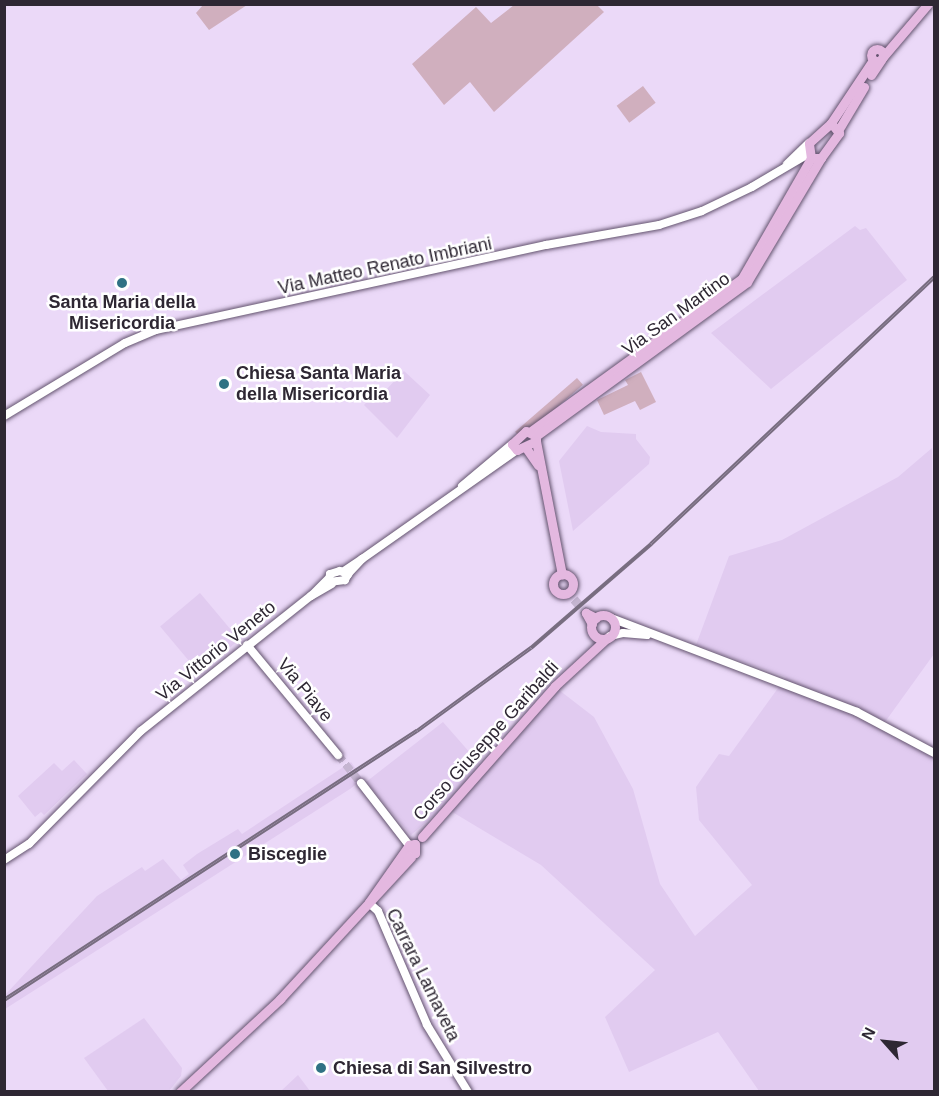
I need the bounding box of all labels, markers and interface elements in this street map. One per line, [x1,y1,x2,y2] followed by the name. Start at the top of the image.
[276,233,494,299] street label: Via Matteo Renato Imbriani
[618,268,734,360] street label: Via San Martino
[115,276,129,290] marker: Santa Maria della Misericordia
[48,292,196,334] place label: Santa Maria della Misericordia
[236,363,401,406] place label: Chiesa Santa Maria della Misericordia
[217,377,231,391] marker: Chiesa Santa Maria della Misericordia
[152,596,280,706] street label: Via Vittorio Veneto
[273,654,337,726] street label: Via Piave
[409,657,563,825] street label: Corso Giuseppe Garibaldi
[248,843,327,865] place label: Bisceglie
[226,845,244,863] marker: Bisceglie
[381,905,465,1045] street label: Carrara Lamaveta
[855,1012,915,1072] north arrow
[858,1025,879,1043] text: N
[333,1057,532,1079] place label: Chiesa di San Silvestro
[314,1061,328,1075] marker: Chiesa di San Silvestro

